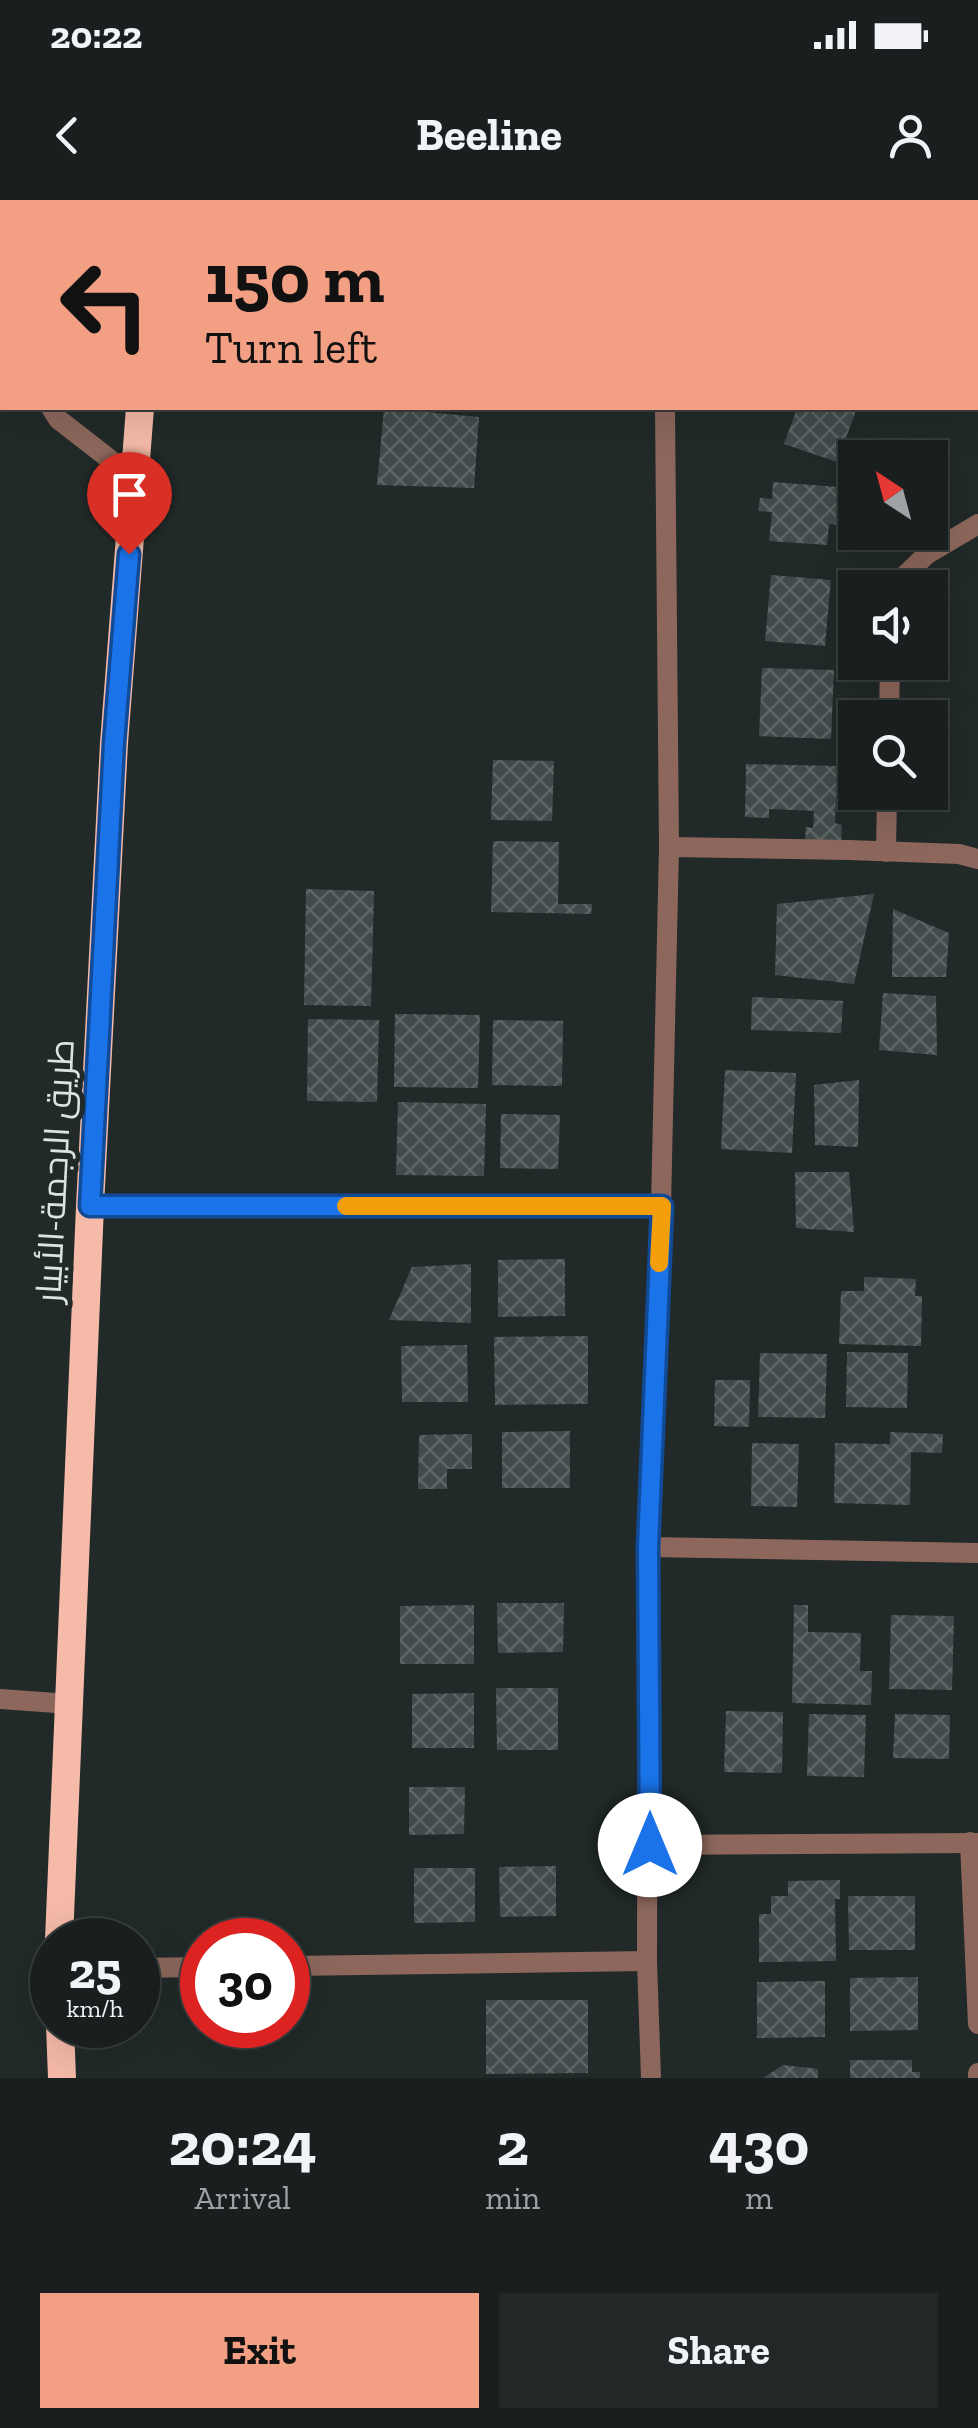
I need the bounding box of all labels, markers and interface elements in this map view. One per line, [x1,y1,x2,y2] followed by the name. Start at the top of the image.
[50,12,143,58] text: 20:22
[40,108,95,163] icon: back
[416,108,562,162] text: Beeline
[883,108,938,163] icon: person
[205,236,385,320] text: 150 m
[40,240,170,370] icon: left
[205,321,377,375] text: Turn left
[838,440,948,550] north arrow
[838,440,948,810] map controls
[87,452,172,555] pin
[102,467,157,522] icon: arrive
[838,570,948,680] button: sound
[838,700,948,810] button: search
[27,1038,84,1306] street label: طريق الرجمة-الأبيار
[598,1793,702,1897] position arrow
[180,1918,310,2048] speed limit sign: 30
[69,1941,121,2001] text: 25
[66,1993,124,2023] text: km/h
[169,2108,317,2180] text: 20:24
[497,2108,529,2180] text: 2
[709,2108,809,2180] text: 430
[194,2179,291,2217] text: Arrival
[485,2179,540,2217] text: min
[745,2179,773,2217] text: m
[40,2293,479,2408] button: Exit
[499,2293,938,2408] button: Share

